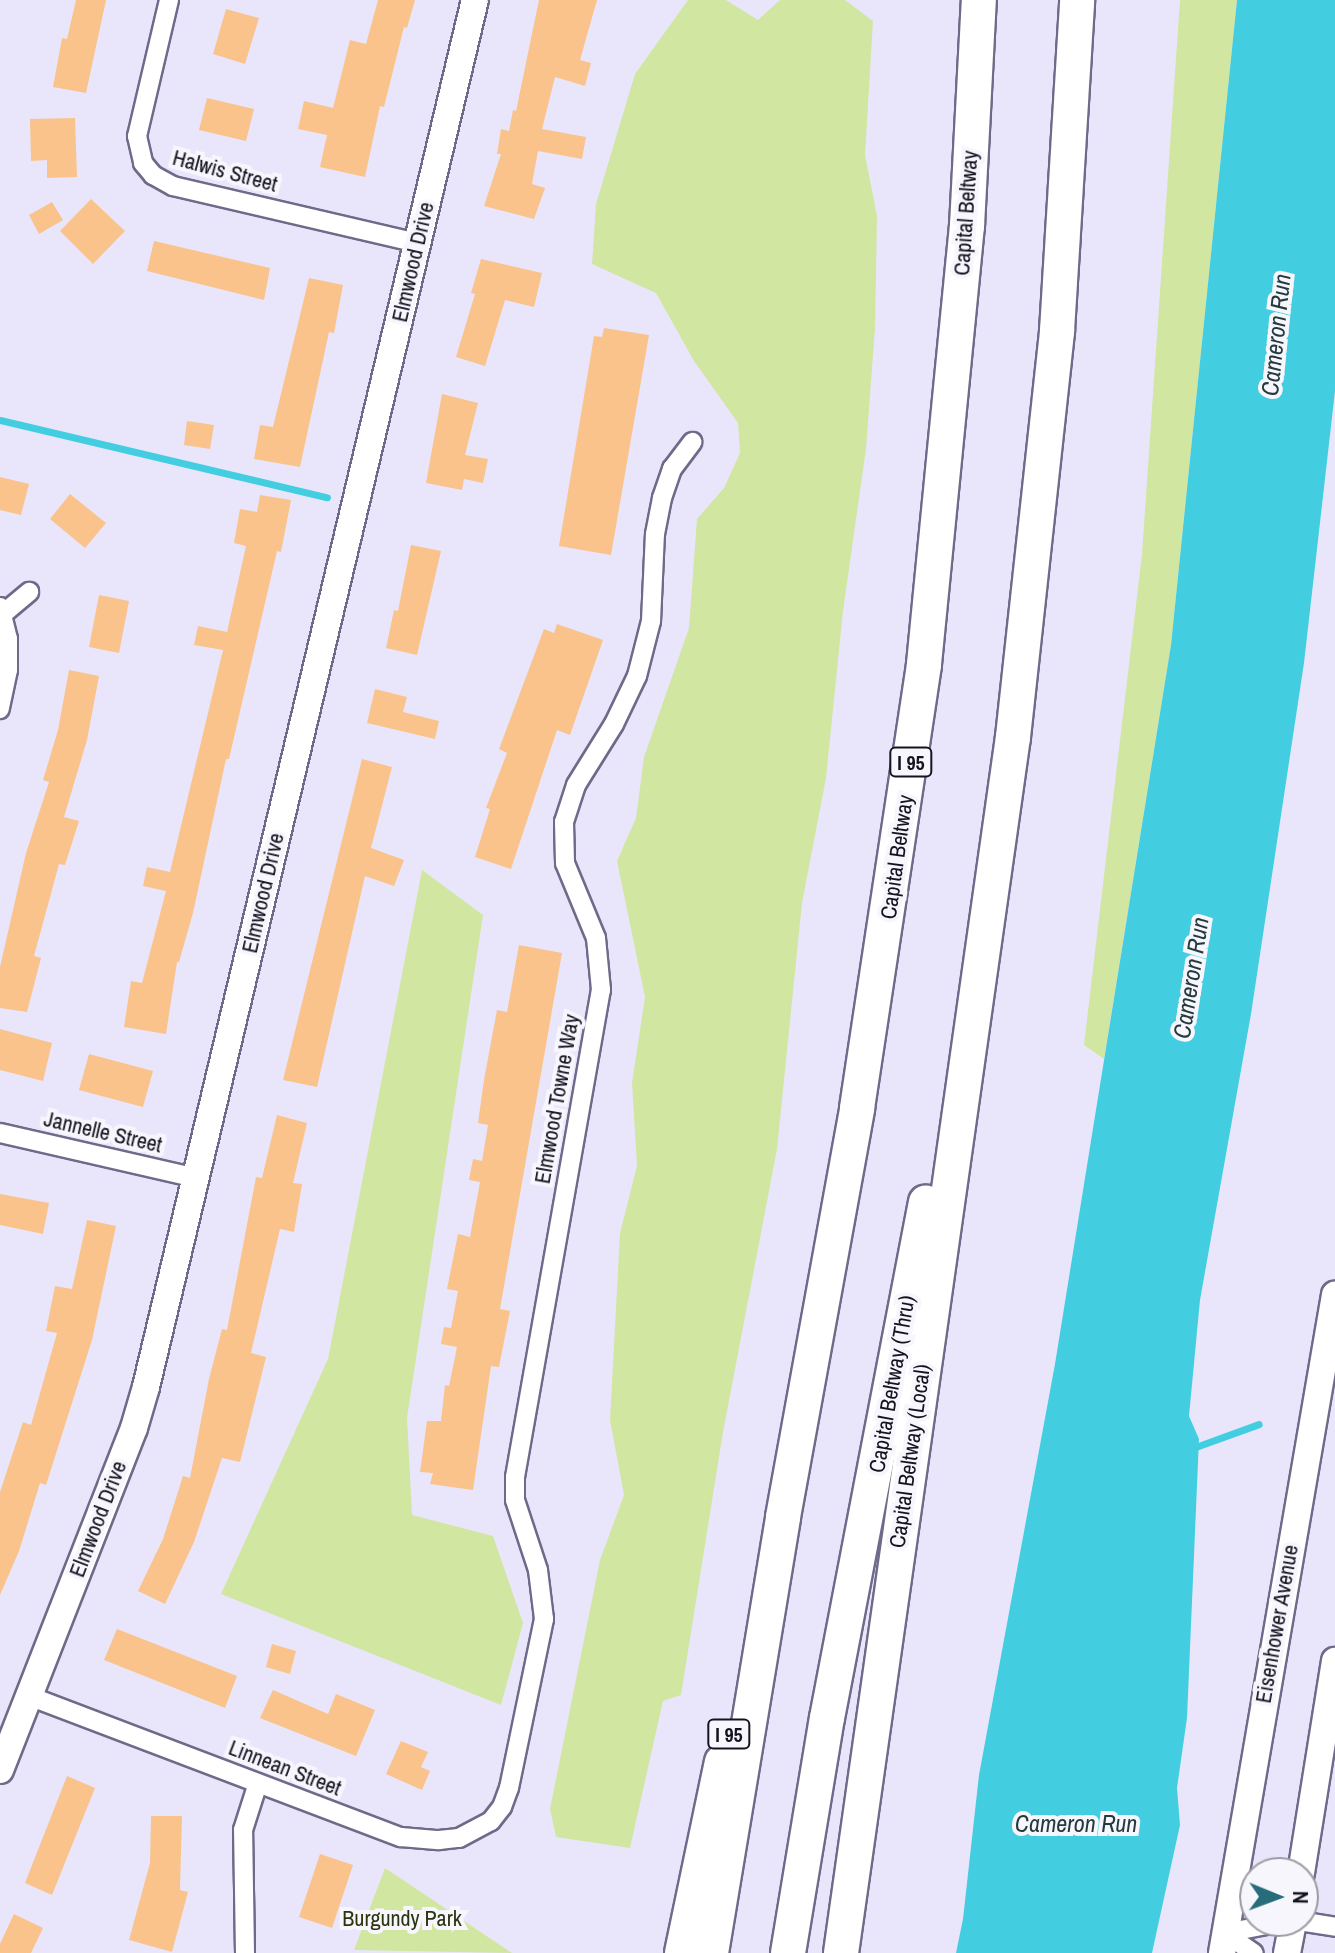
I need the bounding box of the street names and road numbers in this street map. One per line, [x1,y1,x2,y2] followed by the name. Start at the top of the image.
[170,144,280,198] street label: Halwis Street
[948,150,984,276] street label: Capital Beltway
[386,199,440,325] street label: Elmwood Drive
[889,746,933,778] road number: I 95
[875,793,919,921] street label: Capital Beltway
[236,830,290,956] street label: Elmwood Drive
[529,1012,585,1186] street label: Elmwood Towne Way
[41,1106,165,1158] street label: Jannelle Street
[863,1293,921,1475] street label: Capital Beltway (Thru)
[884,1362,936,1550] street label: Capital Beltway (Local)
[64,1457,132,1581] street label: Elmwood Drive
[1250,1542,1304,1706] street label: Eisenhower Avenue
[707,1718,751,1750] road number: I 95
[225,1734,345,1802] street label: Linnean Street

